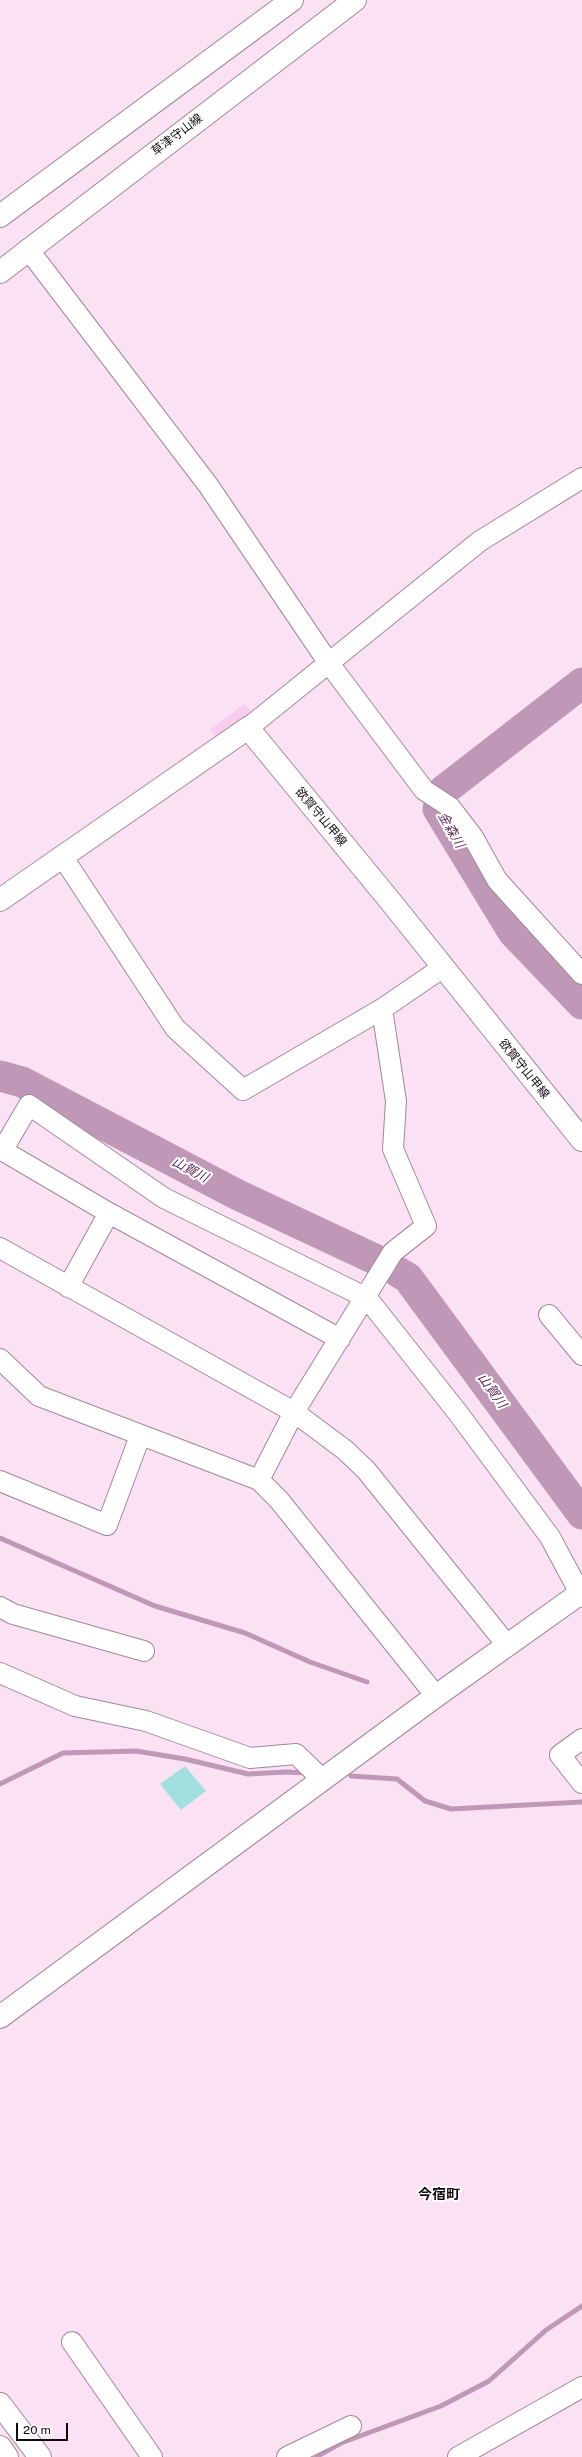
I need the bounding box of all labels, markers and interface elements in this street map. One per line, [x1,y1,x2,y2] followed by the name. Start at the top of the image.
[149,111,205,159] street label: 草津守山線
[292,785,350,849] street label: 欲賀守山甲線
[434,809,468,851] water label: 金森川
[496,1036,552,1102] street label: 欲賀守山甲線
[169,1154,211,1186] water label: 山賀川
[474,1371,510,1411] water label: 山賀川
[418,2187,460,2203] district label: 今宿町
[18,2415,70,2441] scale bar
[23,2423,51,2437] text: 20 m

